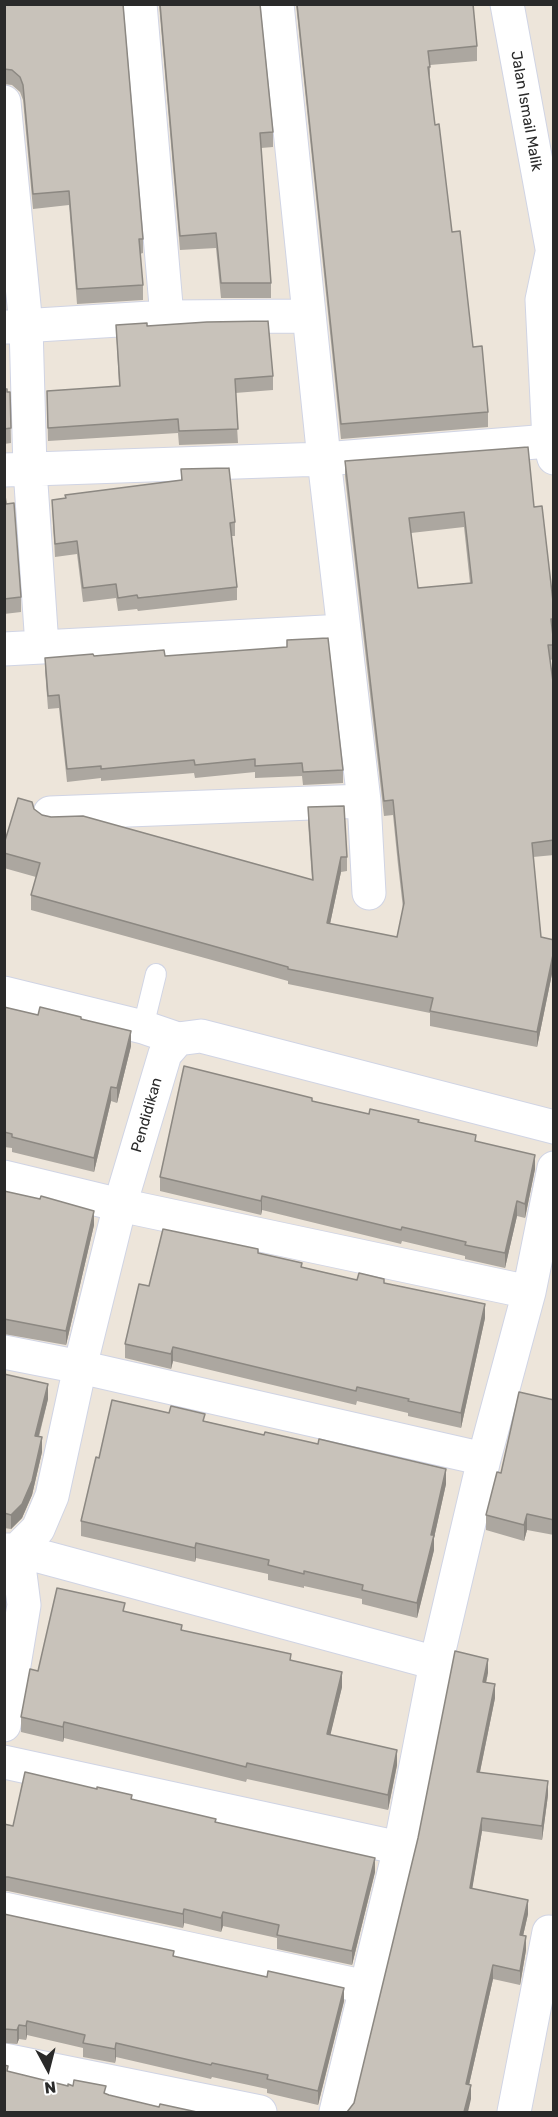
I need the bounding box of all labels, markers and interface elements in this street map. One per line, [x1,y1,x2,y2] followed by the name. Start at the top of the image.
[507,49,545,173] street label: Jalan Ismail Malik
[128,1075,166,1155] street label: Pendidikan
[18,2039,78,2099] north arrow
[43,2077,57,2097] text: N

